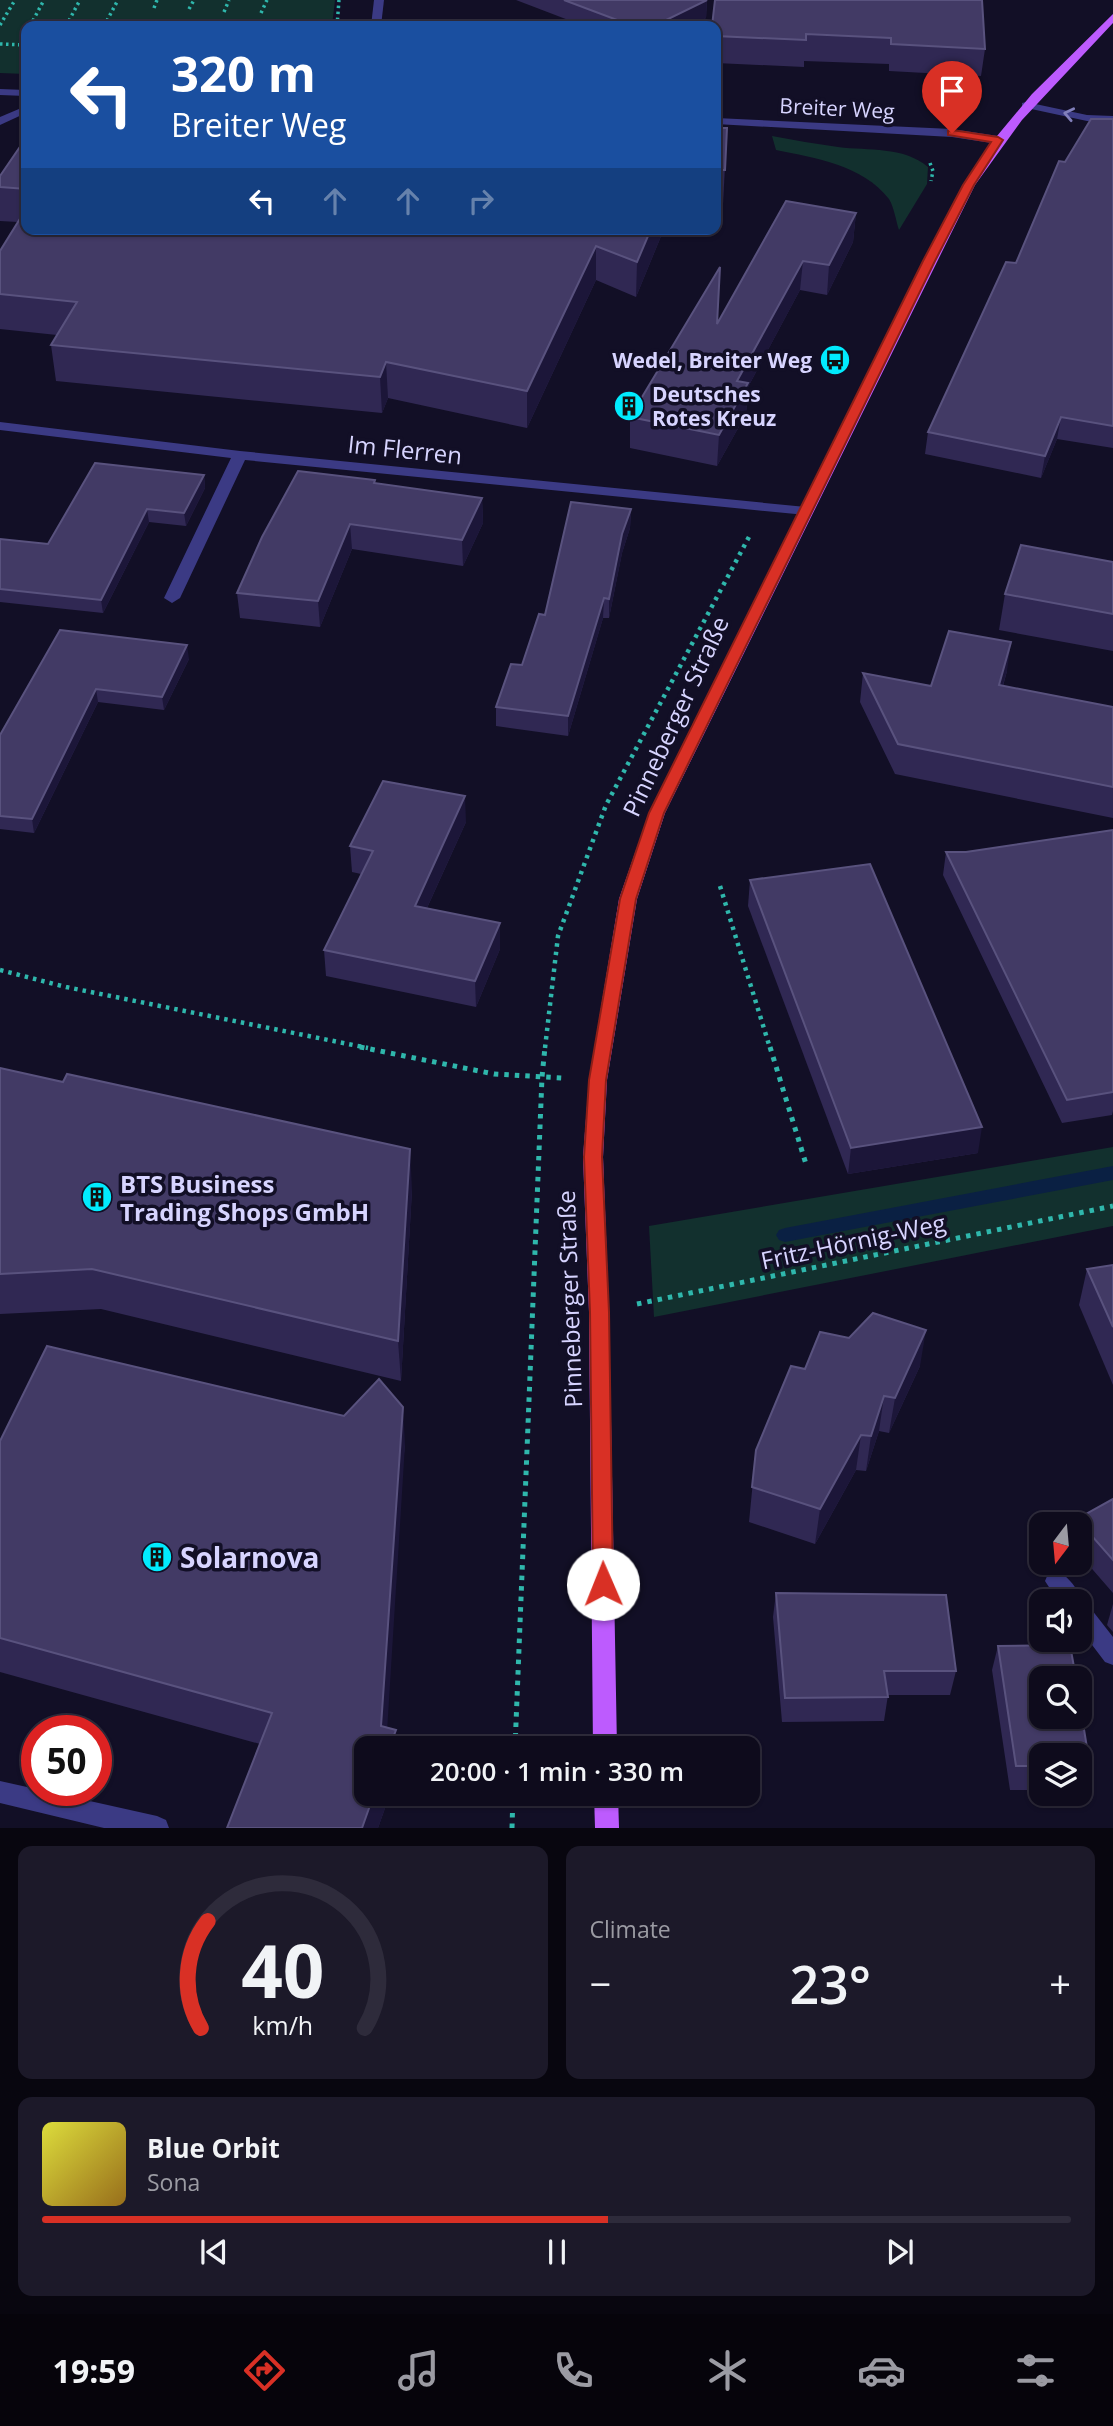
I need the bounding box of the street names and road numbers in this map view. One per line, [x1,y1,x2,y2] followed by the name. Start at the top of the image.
[779,91,895,125] street label: Breiter Weg
[346,427,464,471] street label: Im Flerren
[614,611,736,821] street label: Pinneberger Straße
[549,1190,589,1408] street label: Pinneberger Straße
[758,1205,948,1277] street label: Fritz-Hörnig-Weg

